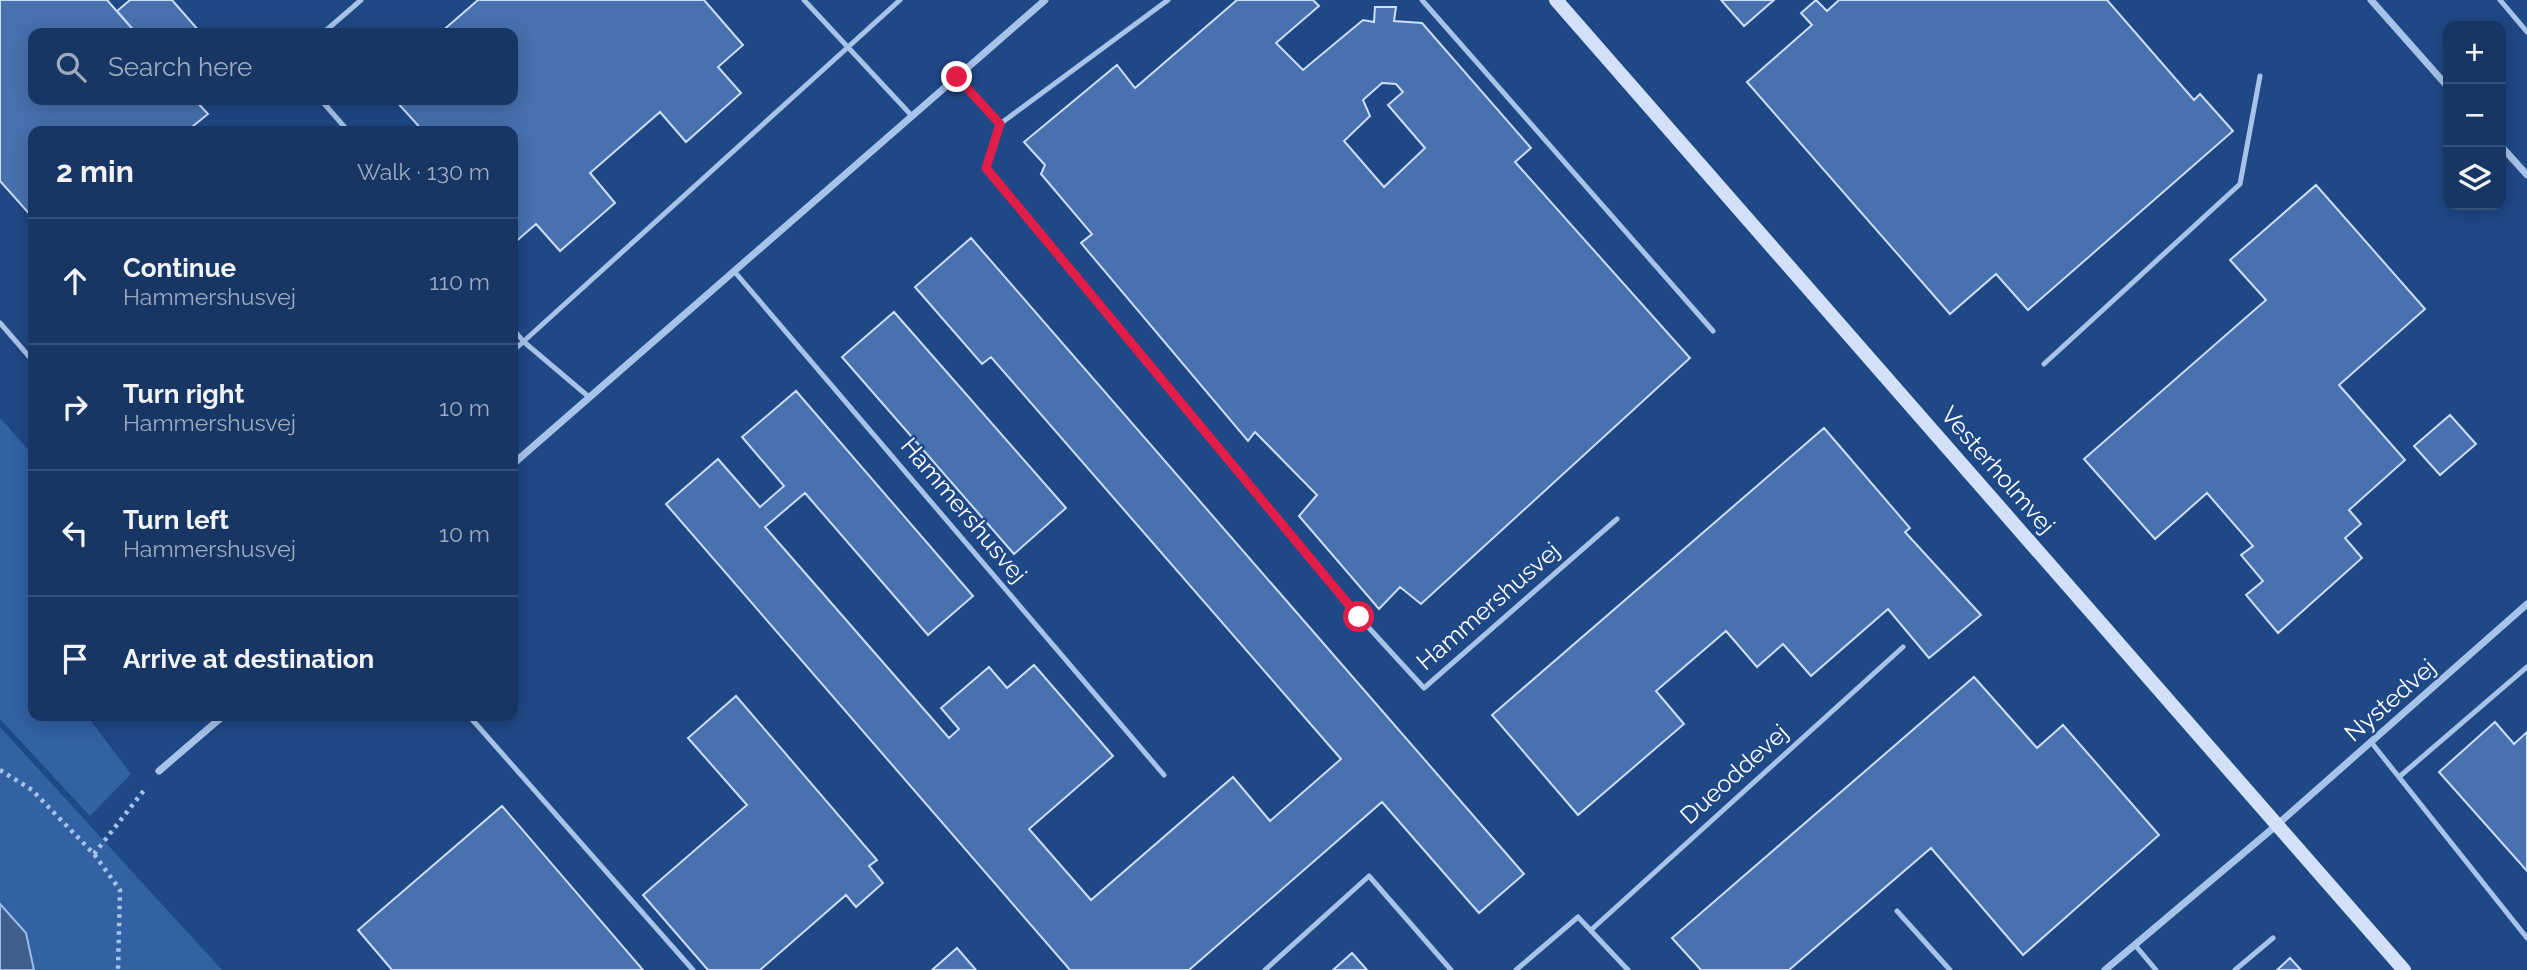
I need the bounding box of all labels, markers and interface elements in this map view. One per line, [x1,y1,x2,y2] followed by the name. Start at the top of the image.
[2443,21,2506,210] map controls
[2443,21,2506,84] button: +
[28,28,518,105] search box
[52,48,90,86] icon: search
[108,52,252,82] text: Search here
[941,61,972,92] route end
[2443,84,2506,147] button: −
[2443,147,2506,210] button: layers
[56,154,134,189] text: 2 min
[357,158,490,185] text: Walk · 130 m
[123,253,236,283] text: Continue
[56,262,94,300] icon: ahead
[429,268,490,295] text: 110 m
[123,283,296,310] text: Hammershusvej
[123,379,244,409] text: Turn right
[56,388,94,426] icon: right
[439,394,490,421] text: 10 m
[1935,400,2061,540] street label: Vesterholmvej
[123,409,296,436] text: Hammershusvej
[895,432,1033,588] street label: Hammershusvej
[123,505,229,535] text: Turn left
[56,514,94,552] icon: left
[439,520,490,547] text: 10 m
[123,535,296,562] text: Hammershusvej
[1410,536,1566,676] street label: Hammershusvej
[1343,601,1374,632] route start
[56,640,94,678] icon: arrive
[123,644,374,674] text: Arrive at destination
[2338,652,2442,748] street label: Nystedvej
[1674,718,1794,830] street label: Dueoddevej

